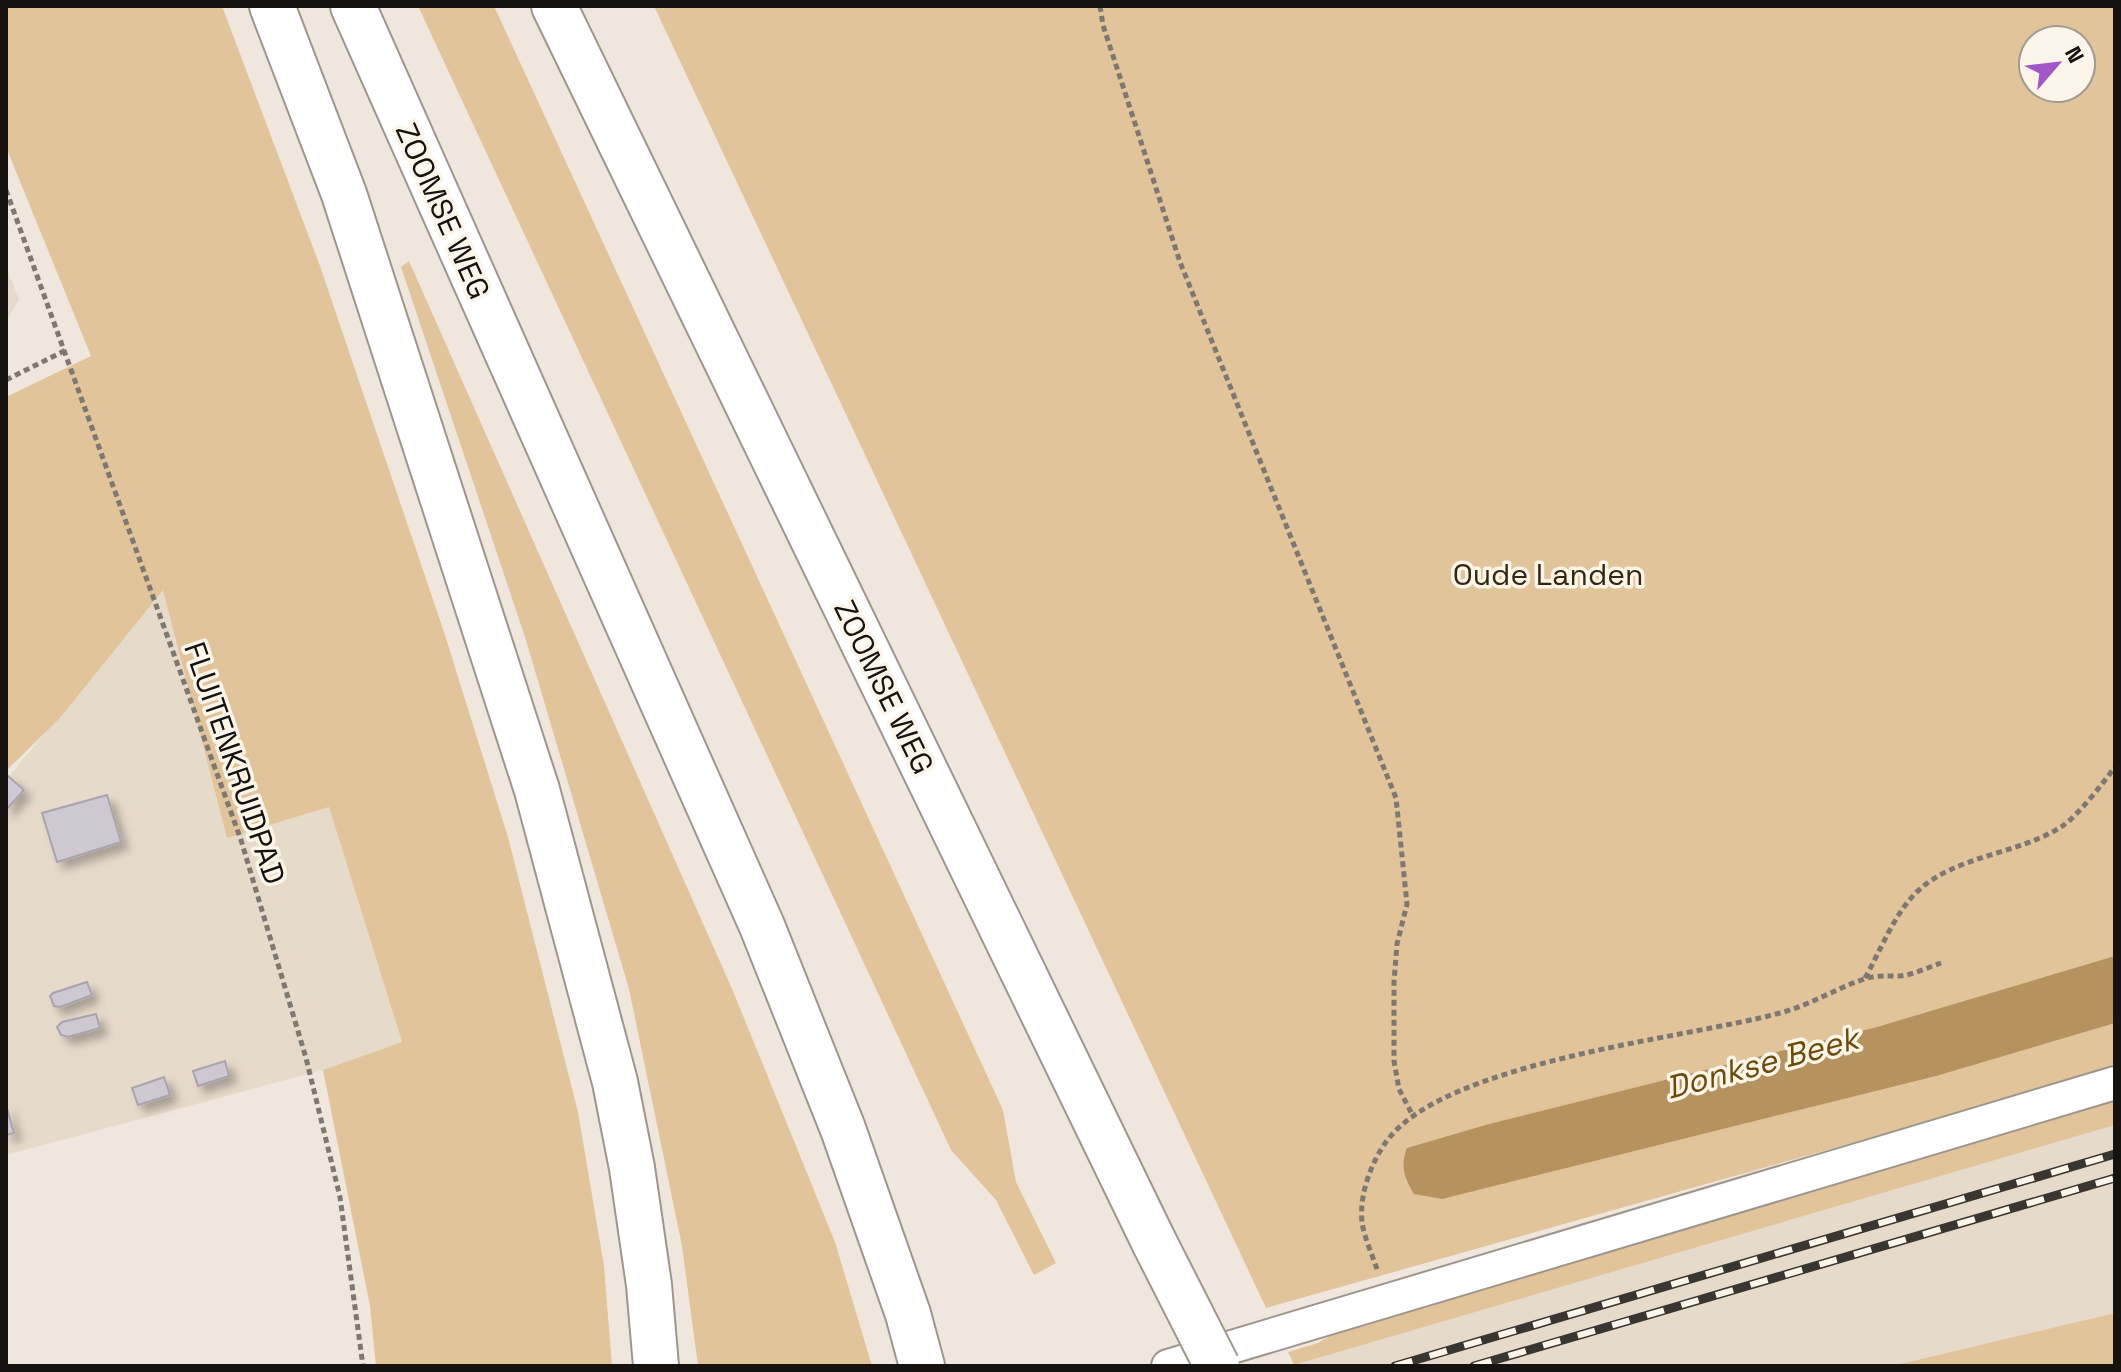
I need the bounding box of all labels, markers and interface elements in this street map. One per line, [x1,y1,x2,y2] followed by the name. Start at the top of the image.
[2017,24,2097,104] north arrow
[2059,42,2090,68] text: N
[387,117,499,305] street label: ZOOMSE WEG
[1453,555,1643,594] park label: Oude Landen
[825,594,943,780] street label: ZOOMSE WEG
[175,637,295,889] street label: FLUITENKRUIDPAD
[1661,1017,1866,1108] water label: Donkse Beek

